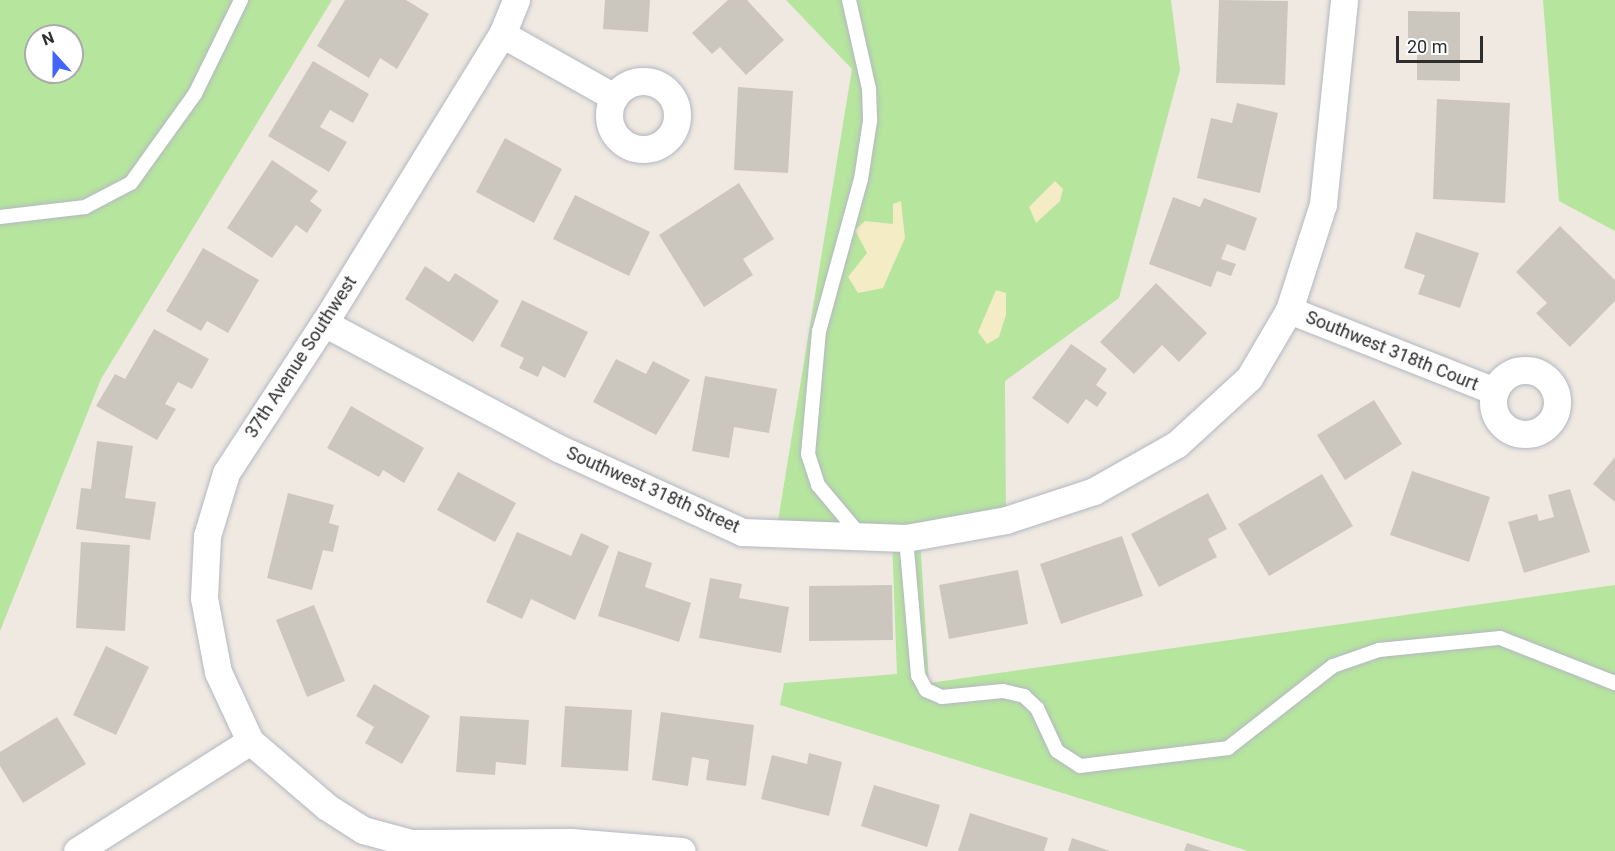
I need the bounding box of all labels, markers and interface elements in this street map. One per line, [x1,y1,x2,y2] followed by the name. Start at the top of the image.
[24,24,84,84] north arrow
[1399,24,1486,62] scale bar
[39,28,57,49] text: N
[1407,36,1447,57] text: 20 m
[241,272,361,442] street label: 37th Avenue Southwest
[1302,306,1482,396] street label: Southwest 318th Court
[563,442,743,538] street label: Southwest 318th Street

